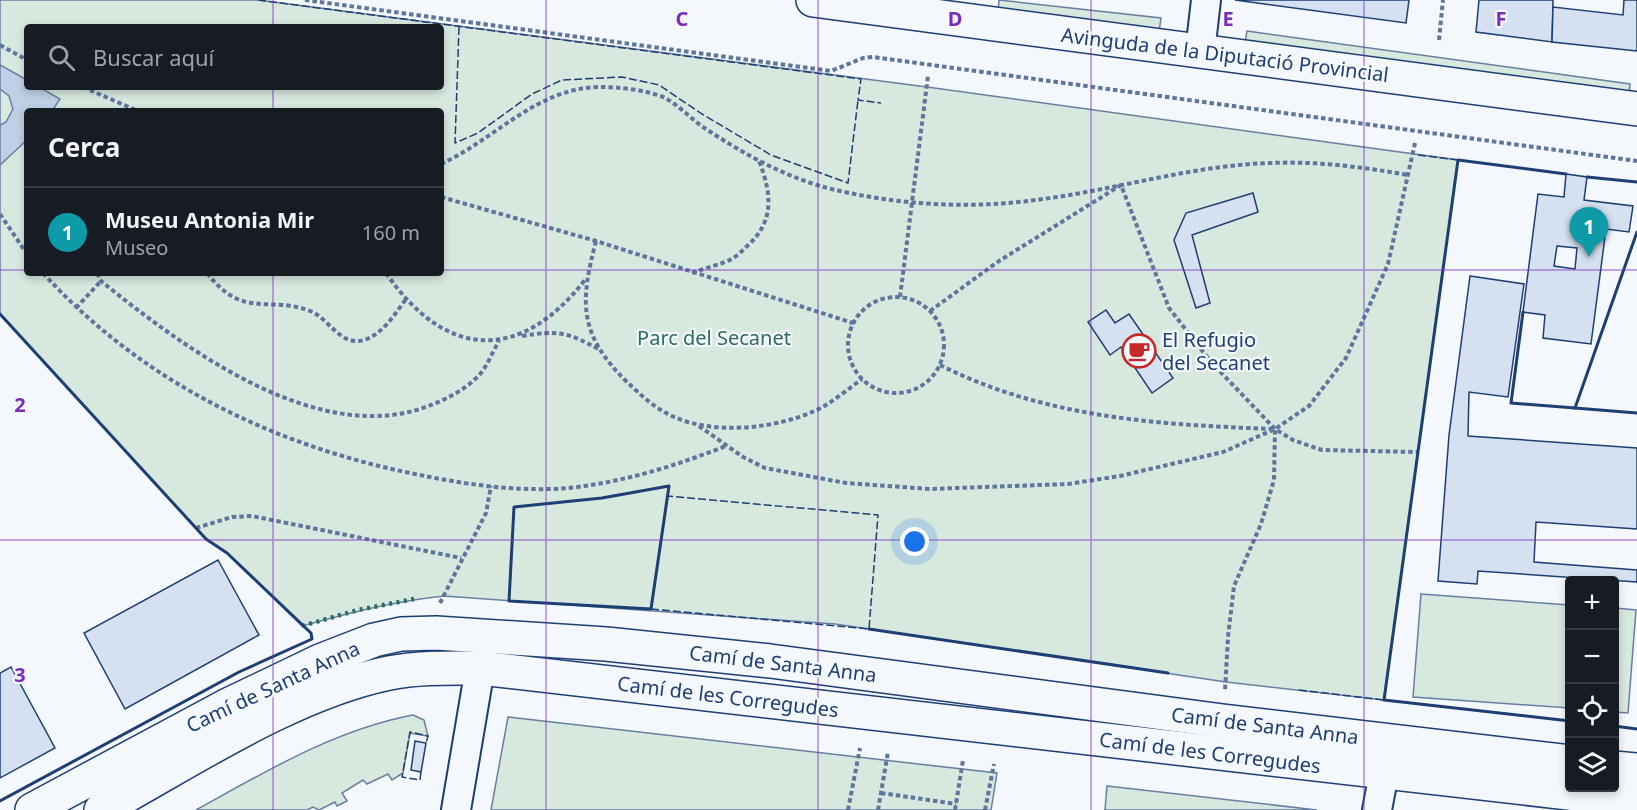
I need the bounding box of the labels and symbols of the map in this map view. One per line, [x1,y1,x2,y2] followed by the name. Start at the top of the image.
[676,5,689,32] text: C
[948,5,962,32] text: D
[1222,5,1234,32] text: E
[1496,5,1506,32] text: F
[1060,21,1390,88] street label: Avinguda de la Diputació Provincial
[1570,208,1608,257] pin: 1
[637,324,791,351] park label: Parc del Secanet
[1162,326,1270,376] place label: El Refugio del Secanet
[1121,333,1157,369] cafe icon: El Refugio del Secanet
[14,391,26,418] text: 2
[900,527,929,556] your location
[182,634,364,739] street label: Camí de Santa Anna
[688,639,878,688] street label: Camí de Santa Anna
[14,661,26,688] text: 3
[616,670,840,723] street label: Camí de les Corregudes
[1170,701,1360,750] street label: Camí de Santa Anna
[1098,726,1322,779] street label: Camí de les Corregudes

